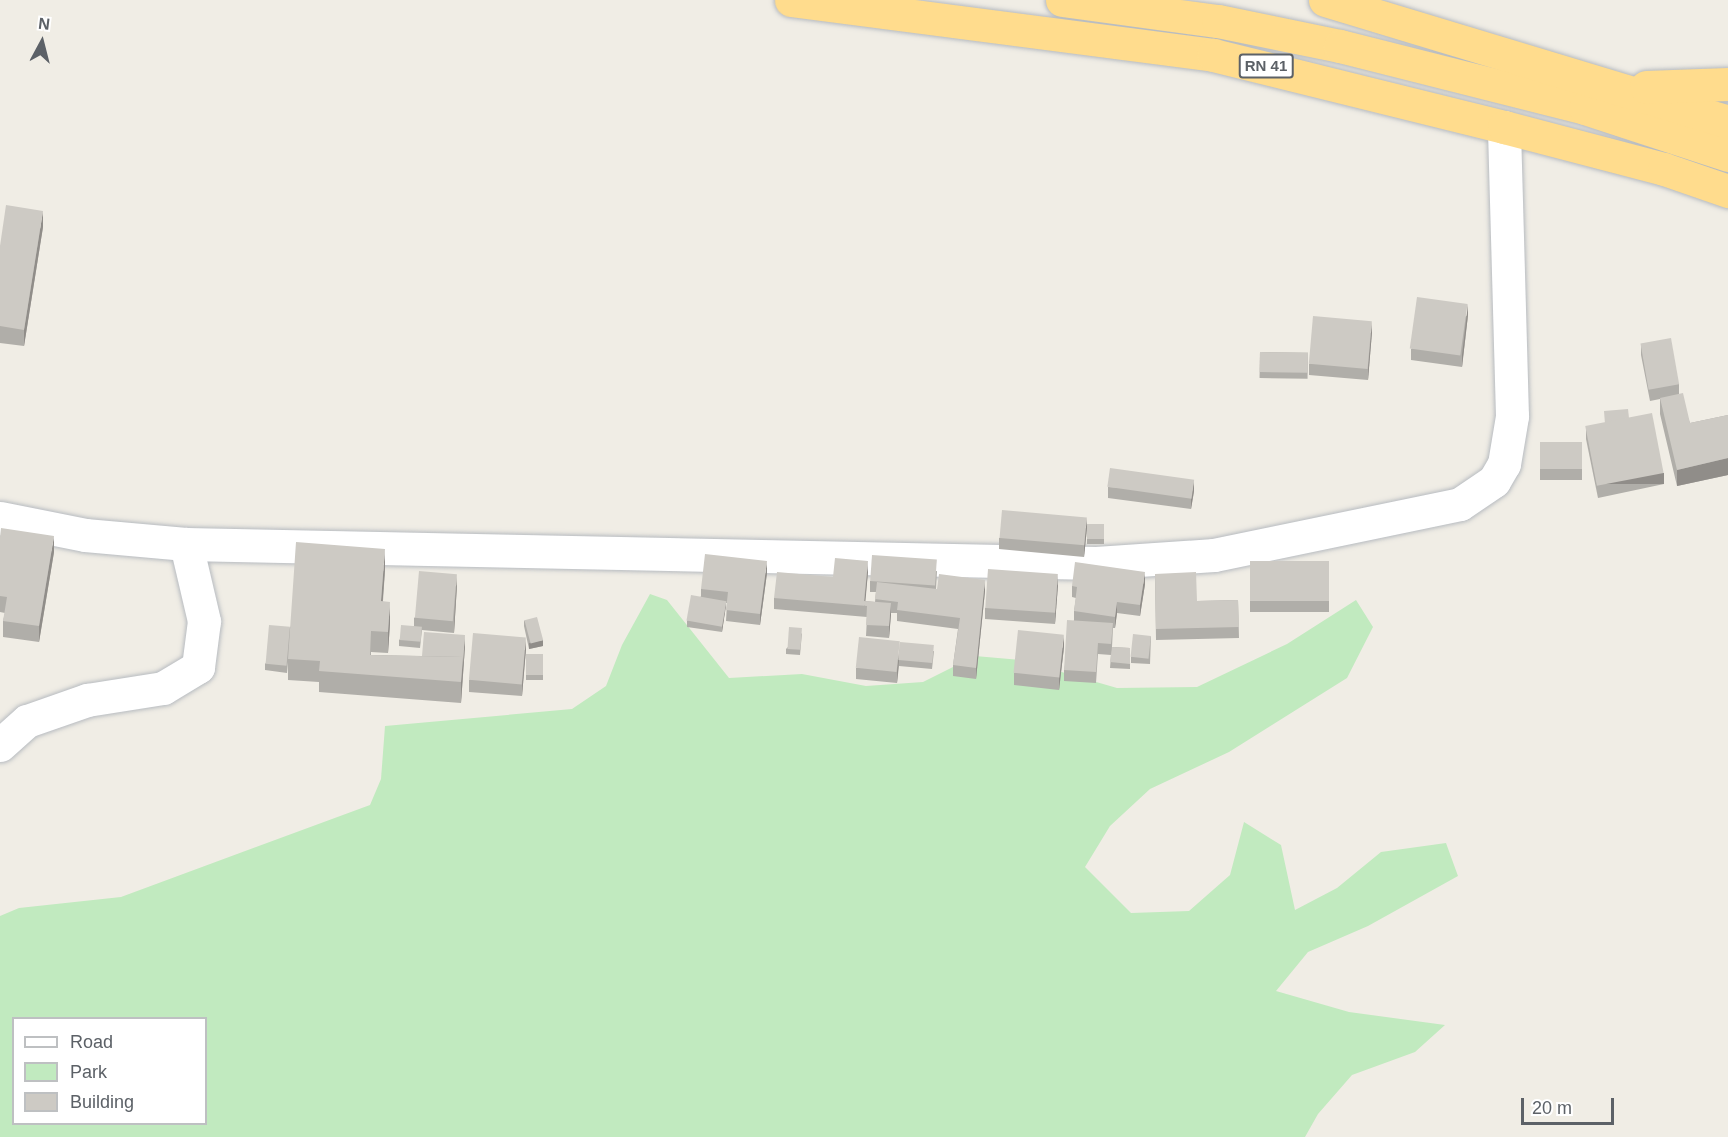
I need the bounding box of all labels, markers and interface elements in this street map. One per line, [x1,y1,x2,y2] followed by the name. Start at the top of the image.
[12,12,72,72] north arrow
[37,14,51,33] text: N
[1238,54,1294,78] road number: RN 41
[12,1017,207,1125] legend
[70,1032,113,1052] text: Road
[70,1062,107,1082] text: Park
[1524,1086,1617,1124] scale bar
[70,1092,134,1112] text: Building
[1532,1098,1572,1118] text: 20 m

